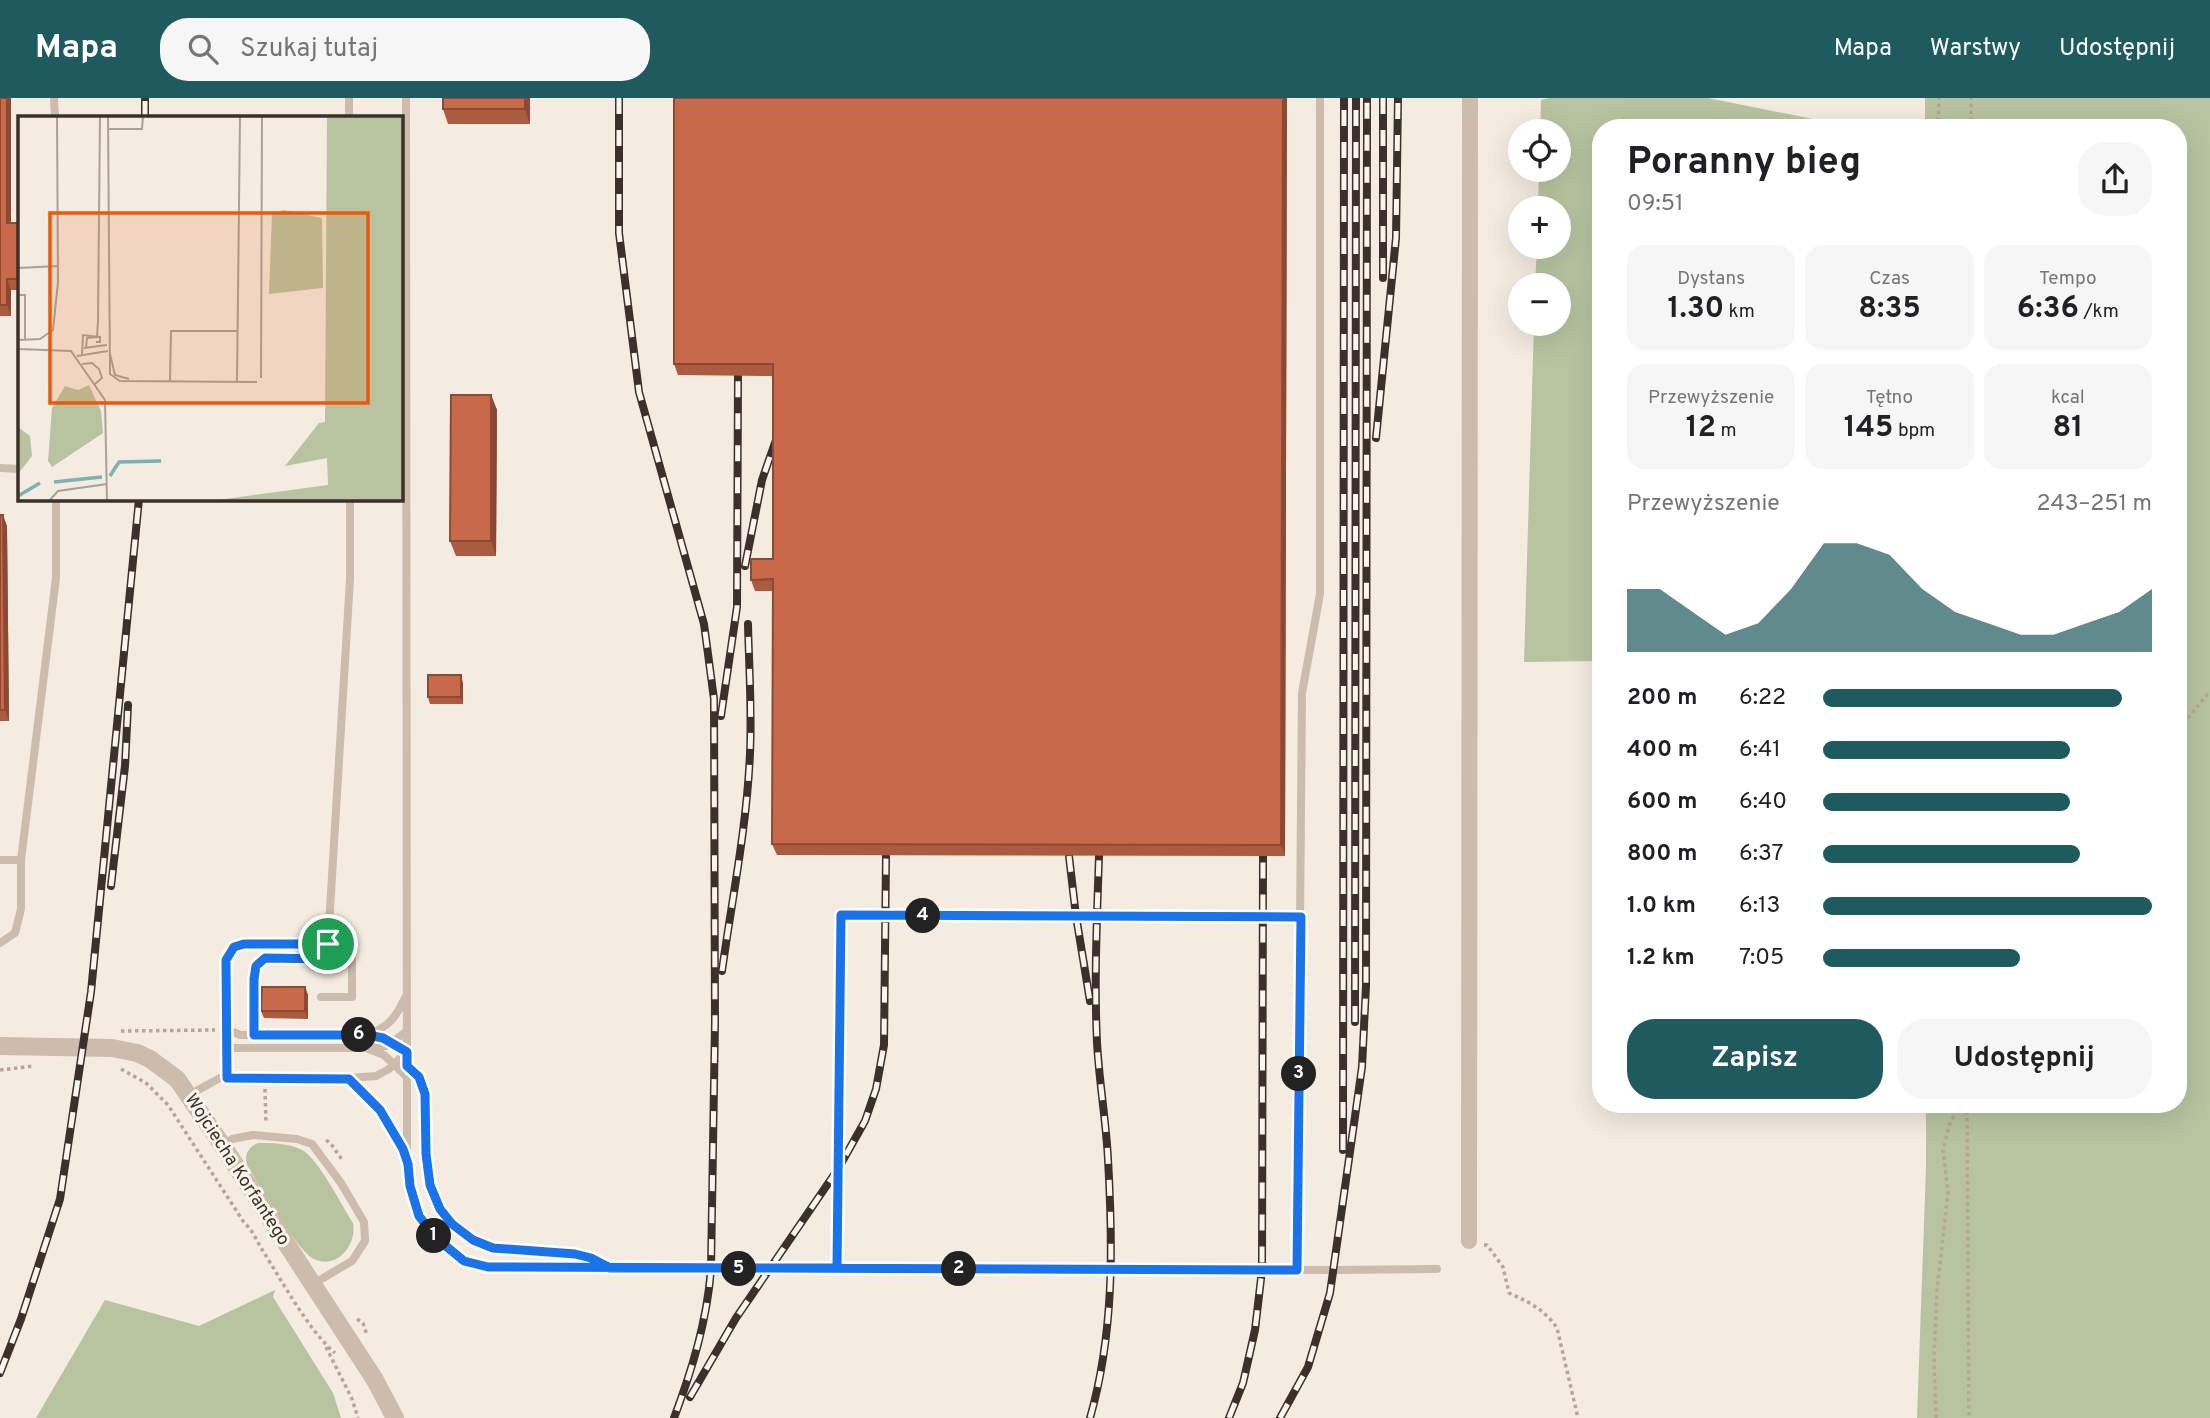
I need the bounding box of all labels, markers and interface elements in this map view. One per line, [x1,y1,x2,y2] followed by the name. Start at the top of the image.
[160,18,650,81] search box
[35,28,118,70] text: Mapa
[184,30,222,68] icon: search
[240,33,378,66] text: Szukaj tutaj
[1834,34,1892,64] text: Mapa
[1930,34,2021,64] text: Warstwy
[2059,34,2175,64] text: Udostępnij
[18,116,402,500] inset map
[1508,119,1571,336] map controls
[1508,119,1571,182] button: locate
[1627,139,1861,188] text: Poranny bieg
[2078,142,2152,216] button: share
[1627,190,1684,219] text: 09:51
[1508,196,1571,259] button: +
[1677,267,1745,291] text: Dystans
[1869,267,1910,291] text: Czas
[2039,267,2097,291] text: Tempo
[1508,273,1571,336] button: −
[1667,291,1724,328] text: 1.30
[1858,291,1921,328] text: 8:35
[2017,291,2079,328] text: 6:36
[1724,300,1755,324] text: km
[2079,300,2119,324] text: /km
[1648,386,1774,410] text: Przewyższenie
[1866,386,1913,410] text: Tętno
[2051,386,2085,410] text: kcal
[1686,410,1716,447] text: 12
[1844,410,1893,447] text: 145
[2052,410,2083,447] text: 81
[1716,419,1737,443] text: m
[1893,419,1935,443] text: bpm
[1627,490,1780,519] text: Przewyższenie
[2037,490,2152,519] text: 243–251 m
[1627,684,1697,713] text: 200 m
[1739,684,1786,713] text: 6:22
[1627,736,1698,765] text: 400 m
[1739,736,1781,765] text: 6:41
[1627,788,1697,817] text: 600 m
[1739,788,1787,817] text: 6:40
[1627,840,1697,869] text: 800 m
[1739,840,1784,869] text: 6:37
[1627,892,1696,921] text: 1.0 km
[1739,892,1780,921] text: 6:13
[906,898,940,934] pin: 4
[916,903,929,927] text: 4
[298,914,358,974] pin
[309,925,347,963] icon: arrive
[1627,944,1695,973] text: 1.2 km
[1739,944,1784,973] text: 7:05
[342,1018,376,1052] pin: 6
[1627,1019,1883,1099] button: Zapisz
[1897,1019,2152,1099] button: Udostępnij
[353,1022,364,1046] text: 6
[1282,1056,1316,1091] pin: 3
[1293,1061,1304,1085] text: 3
[179,1089,294,1250] street label: Wojciecha Korfantego
[416,1218,452,1254] pin: 1
[430,1223,437,1247] text: 1
[722,1252,756,1286] pin: 5
[942,1252,976,1286] pin: 2
[733,1256,744,1280] text: 5
[953,1256,964,1280] text: 2

